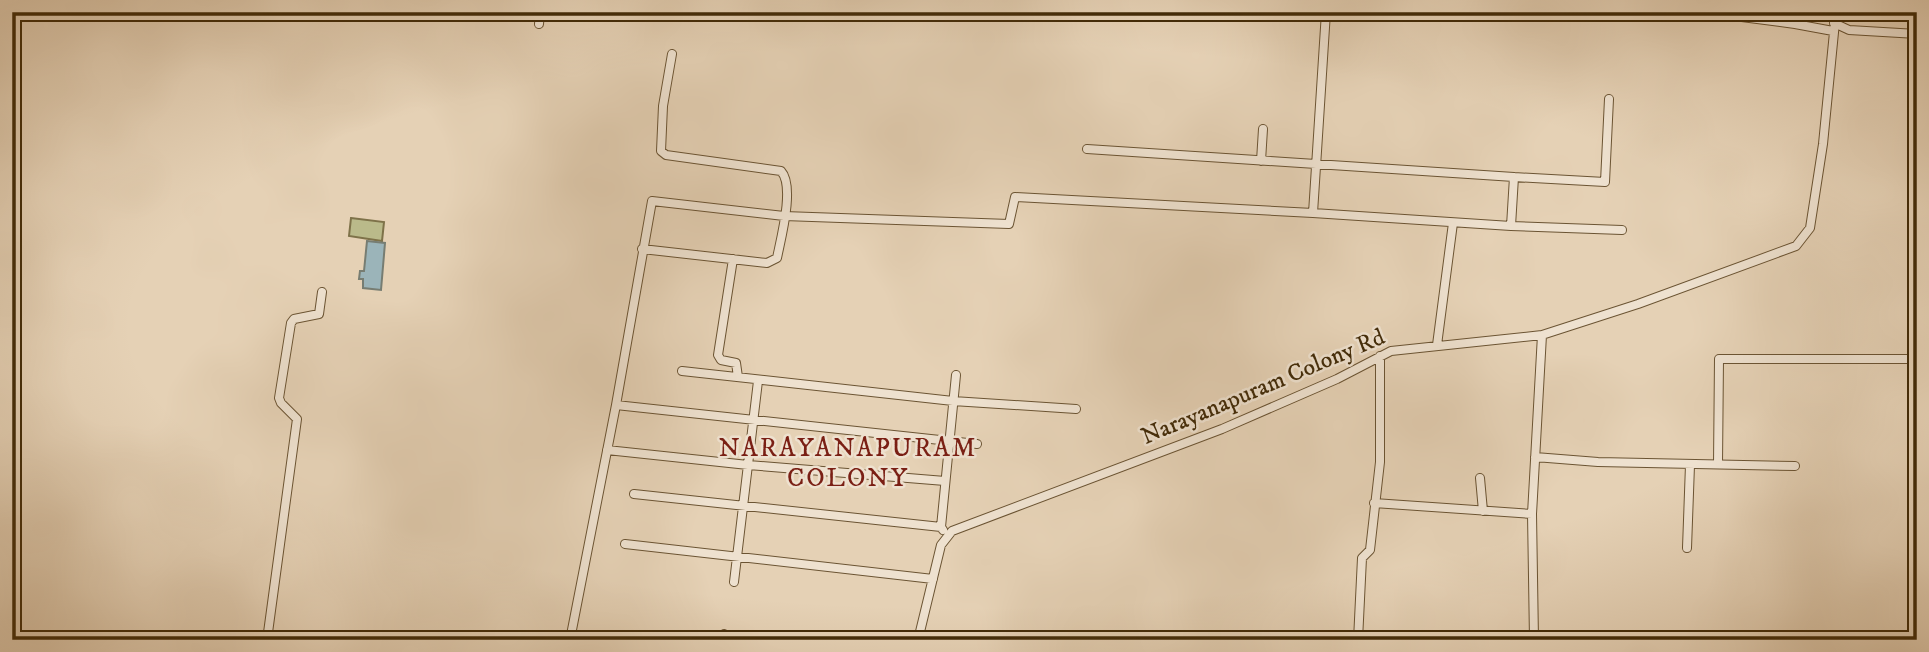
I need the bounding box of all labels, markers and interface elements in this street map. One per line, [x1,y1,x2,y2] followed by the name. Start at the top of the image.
[1137,322,1389,452] street label: Narayanapuram Colony Rd
[718,432,978,495] district label: NARAYANAPURAM COLONY

